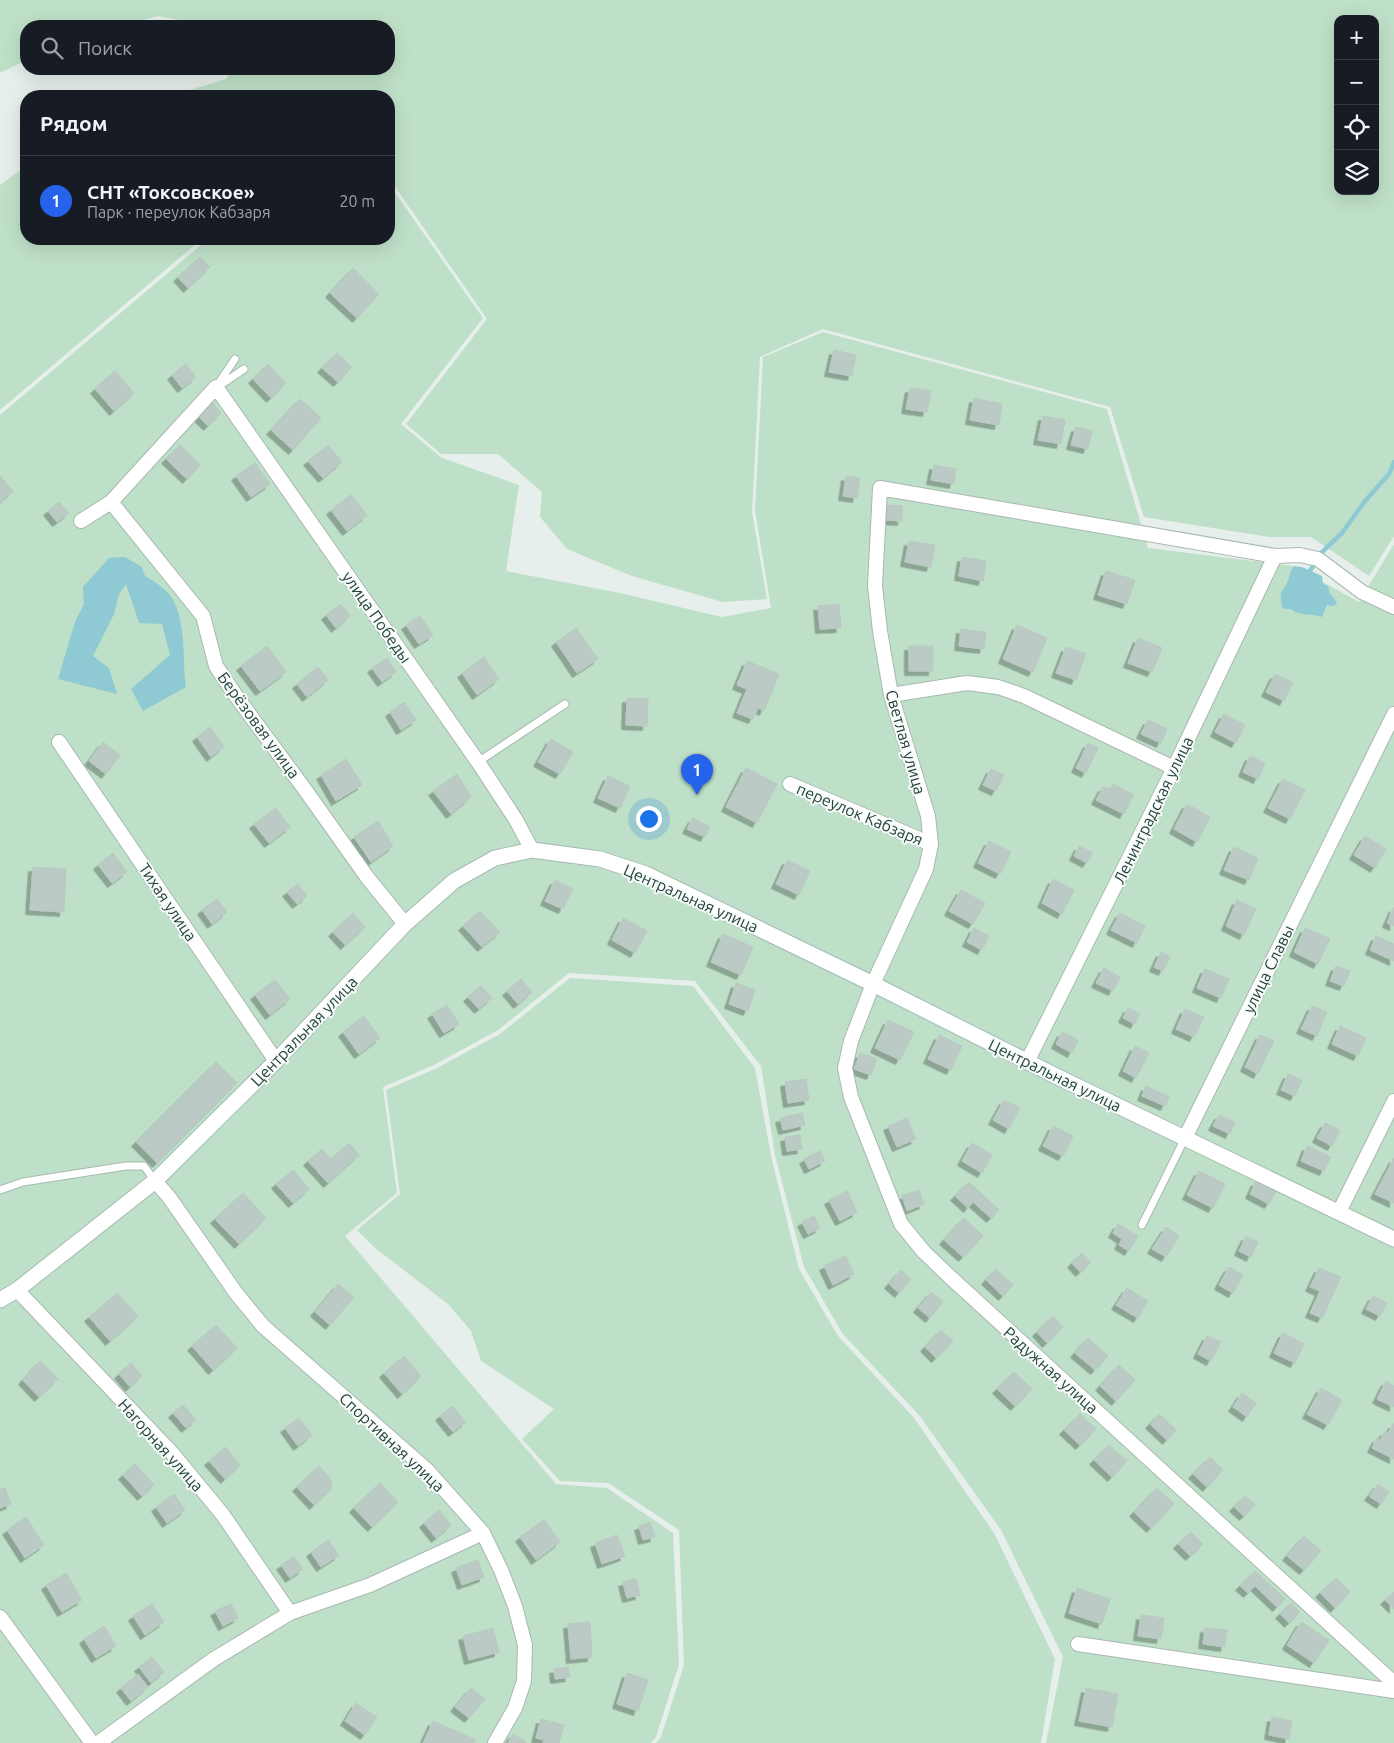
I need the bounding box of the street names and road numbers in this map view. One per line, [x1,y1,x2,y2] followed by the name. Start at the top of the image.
[339,568,415,666] street label: улица Победы
[214,668,304,782] street label: Берёзовая улица
[882,688,930,796] street label: Светлая улица
[1110,734,1196,886] street label: Ленинградская улица
[794,779,926,849] street label: переулок Кабзаря
[135,860,201,944] street label: Тихая улица
[621,860,761,936] street label: Центральная улица
[1239,922,1297,1016] street label: улица Славы
[247,972,361,1090] street label: Центральная улица
[986,1035,1124,1115] street label: Центральная улица
[1000,1323,1102,1417] street label: Радужная улица
[336,1389,448,1495] street label: Спортивная улица
[115,1395,207,1495] street label: Нагорная улица

